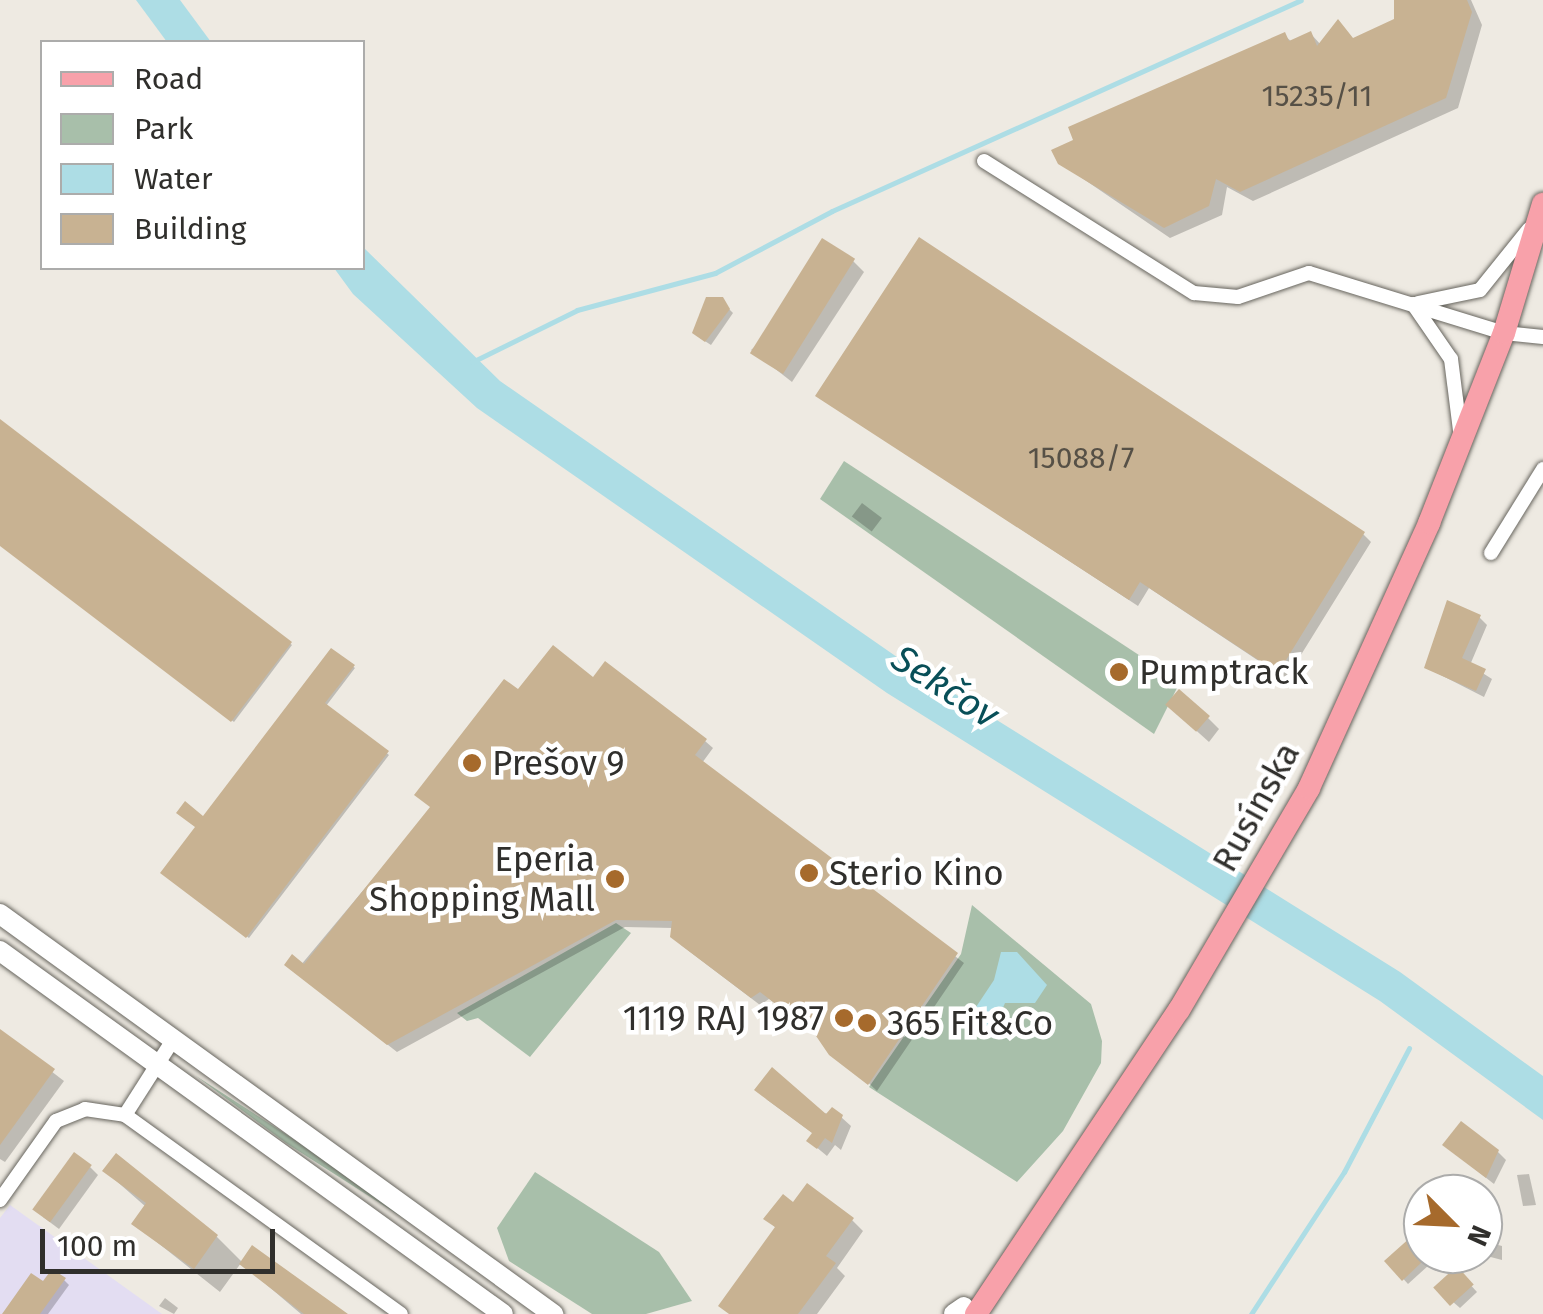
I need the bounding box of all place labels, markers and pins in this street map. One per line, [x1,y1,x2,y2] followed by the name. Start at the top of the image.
[1139,651,1308,693] place label: Pumptrack
[1108,661,1130,683] marker: Pumptrack
[492,742,625,784] place label: Prešov 9
[461,752,483,774] marker: Prešov 9
[369,838,595,920] place label: Eperia Shopping Mall
[829,852,1004,894] place label: Sterio Kino
[798,862,820,884] marker: Sterio Kino
[604,868,626,890] marker: Eperia Shopping Mall
[623,997,824,1039] place label: 1119 RAJ 1987
[887,1002,1053,1044] place label: 365 Fit&Co
[833,1007,855,1029] marker: 1119 RAJ 1987
[856,1012,878,1034] marker: 365 Fit&Co

